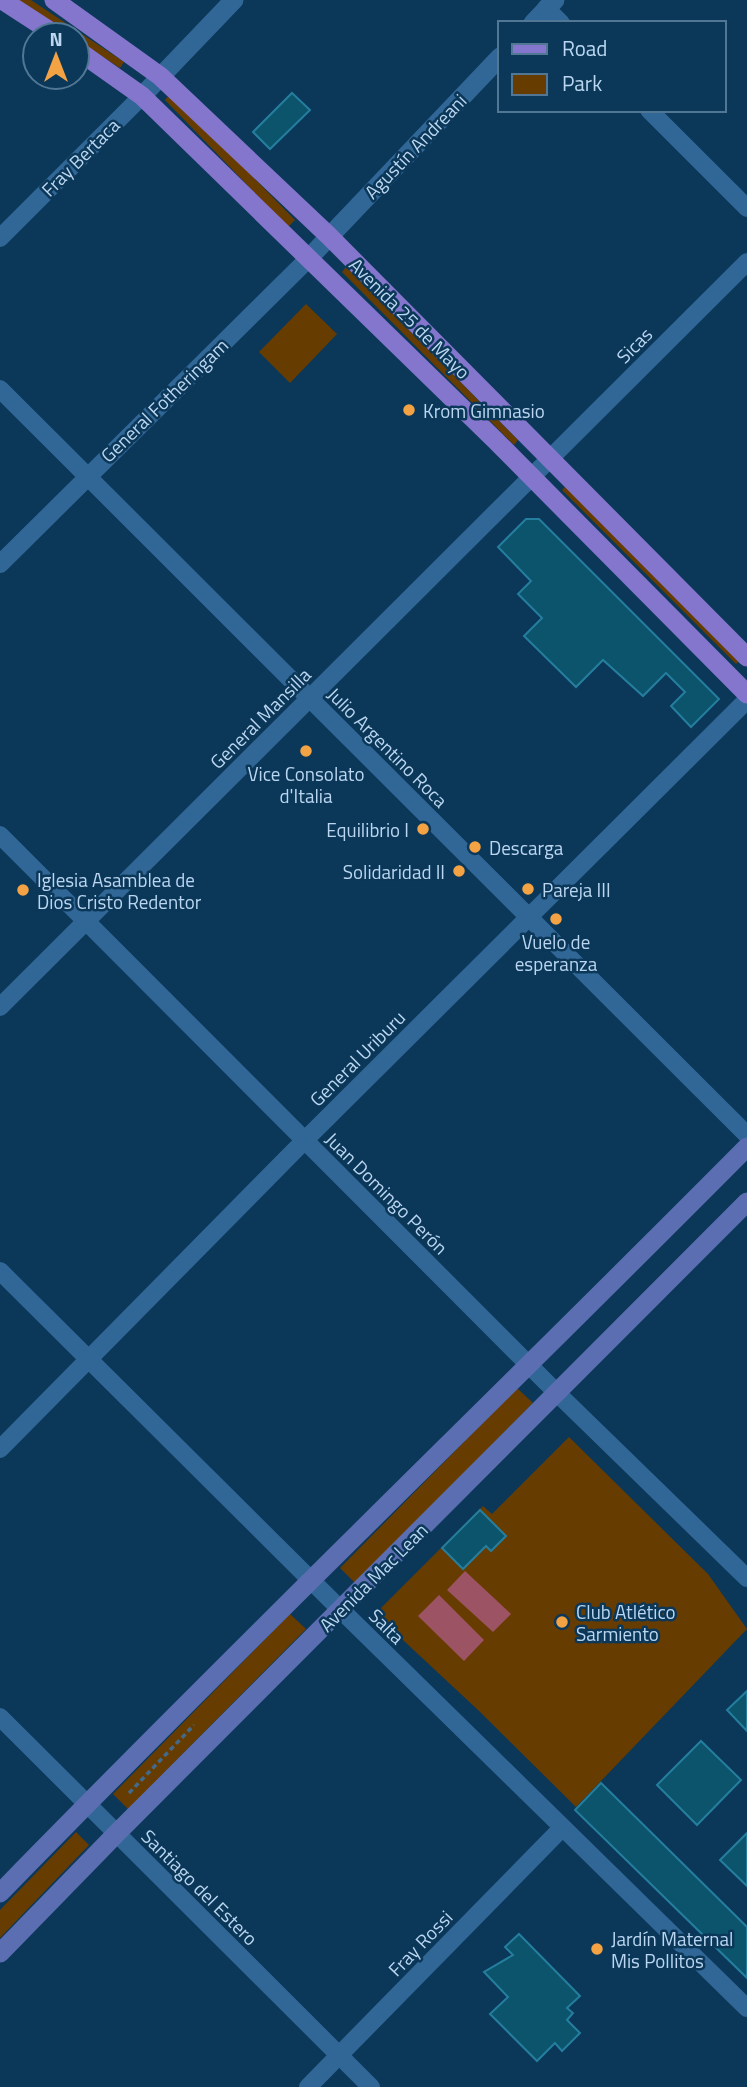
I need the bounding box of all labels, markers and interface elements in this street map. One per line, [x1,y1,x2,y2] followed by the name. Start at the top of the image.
[21,21,91,91] north arrow
[498,21,726,112] legend
[49,24,63,53] text: N
[562,32,607,64] text: Road
[562,67,602,99] text: Park
[357,87,473,205] street label: Agustín Andreani
[34,111,126,203] street label: Fray Bertaca
[343,251,477,385] street label: Avenida 25 de Mayo
[609,320,659,370] street label: Sicas
[94,331,234,469] street label: General Fotheringam
[423,396,545,425] place label: Krom Gimnasio
[401,402,417,418] marker: Krom Gimnasio
[203,660,318,775] street label: General Mansilla
[321,680,455,814] street label: Julio Argentino Roca
[298,743,314,759] marker: Vice Consolato d'Italia
[247,759,365,810] place label: Vice Consolato d'Italia
[326,815,409,844] place label: Equilibrio I
[415,821,431,837] marker: Equilibrio I
[489,833,564,862] place label: Descarga
[467,839,483,855] marker: Descarga
[343,857,445,886] place label: Solidaridad II
[451,863,467,879] marker: Solidaridad II
[37,865,202,916] place label: Iglesia Asamblea de Dios Cristo Redentor
[542,875,611,904] place label: Pareja III
[520,881,536,897] marker: Pareja III
[15,882,31,898] marker: Iglesia Asamblea de Dios Cristo Redentor
[548,911,564,927] marker: Vuelo de esperanza
[515,927,598,978] place label: Vuelo de esperanza
[302,1003,412,1113] street label: General Uriburu
[319,1125,455,1261] street label: Juan Domingo Perón
[312,1516,434,1638] street label: Avenida Mac Lean
[576,1597,676,1648] place label: Club Atlético Sarmiento
[362,1601,412,1651] street label: Salta
[554,1614,570,1630] marker: Club Atlético Sarmiento
[135,1822,265,1952] street label: Santiago del Estero
[381,1903,459,1983] street label: Fray Rossi
[611,1924,733,1975] place label: Jardín Maternal Mis Pollitos
[589,1941,605,1957] marker: Jardín Maternal Mis Pollitos

